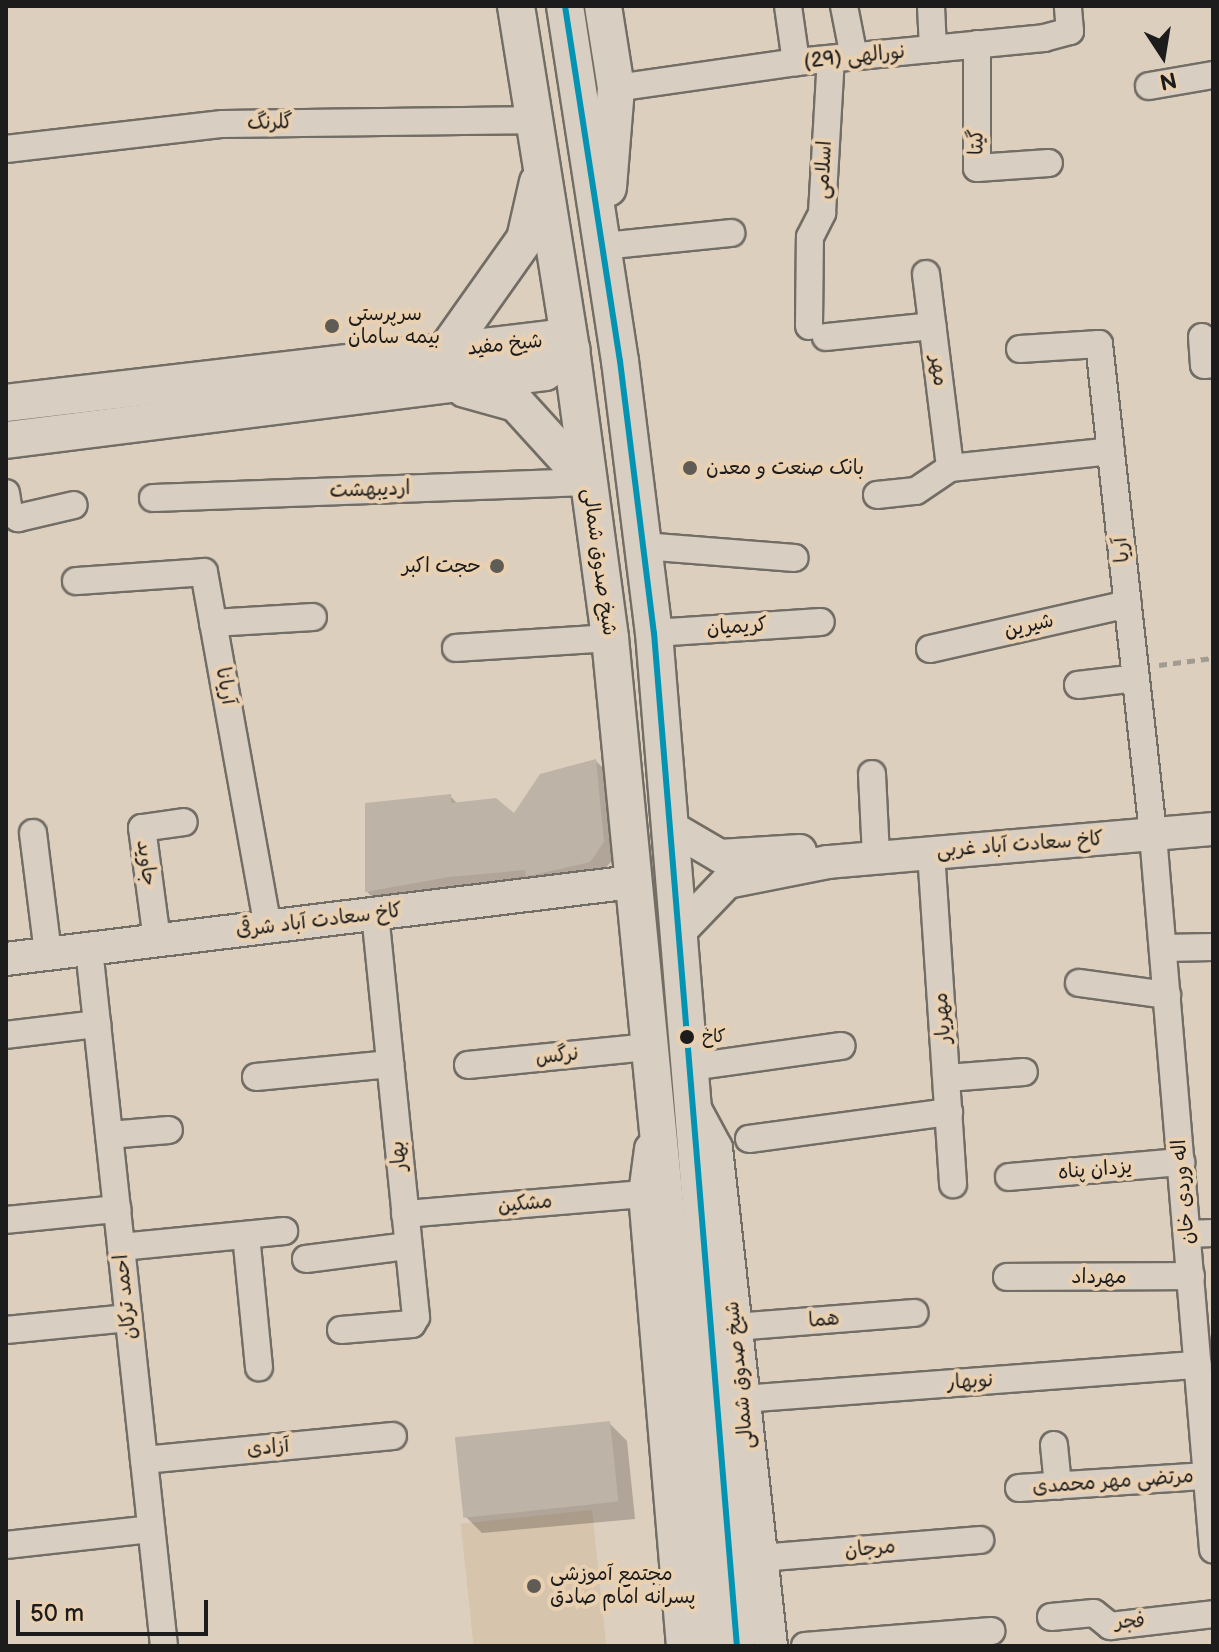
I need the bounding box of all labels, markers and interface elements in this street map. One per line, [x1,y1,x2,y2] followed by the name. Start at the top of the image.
[1123,16,1203,96] north arrow
[803,40,907,74] street label: نورالهی (29)
[1157,65,1179,95] text: N
[247,111,293,135] street label: گلرنگ
[965,129,989,155] street label: گیتا
[810,140,838,200] street label: اسلامی
[348,302,440,349] place label: سرپرستی بیمه سامان
[323,317,341,335] marker: سرپرستی بیمه سامان
[466,329,544,361] street label: شیخ مفید
[924,354,952,388] street label: مهر
[706,456,864,480] place label: بانک صنعت و معدن
[681,459,699,477] marker: بانک صنعت و معدن
[329,477,411,503] street label: اردیبهشت
[577,487,621,637] street label: شیخ صدوق شمالی
[1109,536,1135,564] street label: آریا
[402,554,481,578] place label: حجت اکبر
[488,557,506,575] marker: حجت اکبر
[1002,609,1056,643] street label: شیرین
[706,613,768,641] street label: کریمیان
[210,665,240,707] street label: آریانا
[936,827,1104,863] street label: کاخ سعادت آباد غربی
[131,838,161,888] street label: جاوید
[235,899,403,943] street label: کاخ سعادت آباد شرقی
[929,992,957,1044] street label: مهریار
[702,1026,726,1048] place label: کاخ
[679,1029,695,1045] marker: کاخ
[534,1042,580,1070] street label: نرگس
[1167,1138,1201,1246] street label: اله وردی خان
[385,1140,413,1172] street label: بهار
[1057,1155,1133,1185] street label: یزدان پناه
[497,1190,553,1218] street label: مشکین
[110,1253,142,1341] street label: احمد ترکان
[1071,1265,1127,1289] street label: مهرداد
[720,1300,760,1450] street label: شیخ صدوق شمالی
[807,1307,841,1333] street label: هما
[946,1368,994,1396] street label: نوبهار
[246,1434,290,1462] street label: آزادی
[1032,1464,1194,1500] street label: مرتضی مهر محمدی
[844,1535,896,1563] street label: مرجان
[550,1562,696,1609] place label: مجتمع آموزشی پسرانه امام صادق
[525,1577,543,1595] marker: مجتمع آموزشی پسرانه امام صادق
[20,1584,212,1634] scale bar
[30,1599,84,1628] text: 50 m
[1115,1609,1145,1635] street label: فجر

